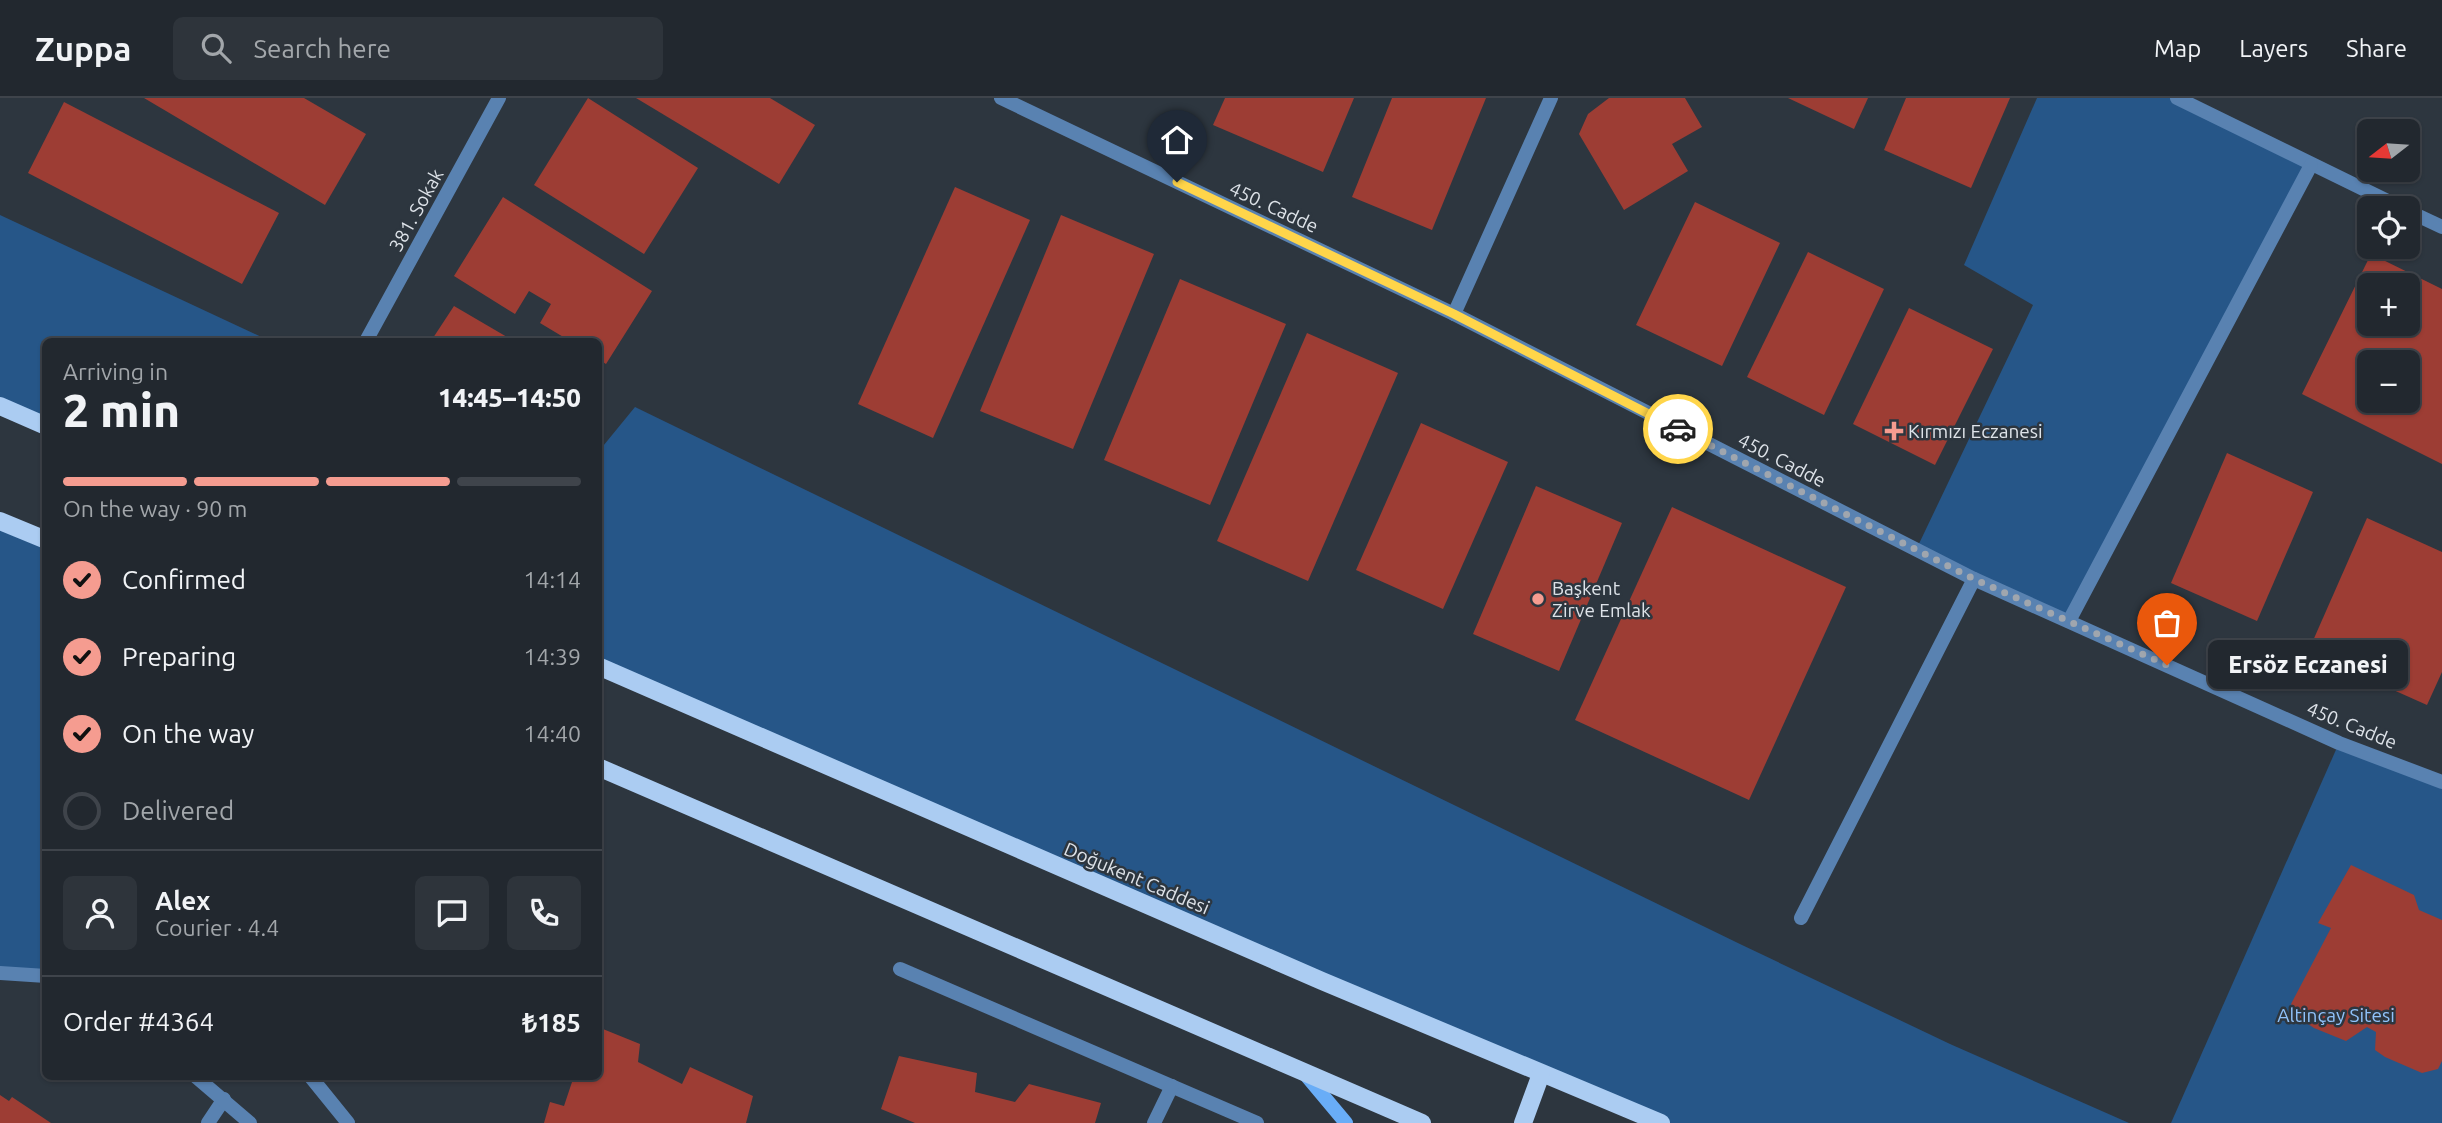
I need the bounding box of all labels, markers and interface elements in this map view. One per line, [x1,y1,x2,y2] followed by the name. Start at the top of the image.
[173,17,663,80] search box
[197,29,235,67] icon: search
[35,30,131,67] text: Zuppa
[253,34,391,63] text: Search here
[2154,35,2201,62] text: Map
[2239,35,2308,62] text: Layers
[2346,35,2407,62] text: Share
[1147,110,1207,182] pin
[2357,119,2420,182] north arrow
[2357,119,2420,413] map controls
[1158,121,1196,159] icon: home
[384,164,448,255] street label: 381. Sokak
[1226,177,1322,237] street label: 450. Cadde
[2357,196,2420,259] button: locate
[2357,273,2420,336] button: +
[2357,350,2420,413] button: −
[63,359,168,384] text: Arriving in
[438,383,581,412] text: 14:45–14:50
[63,384,180,436] text: 2 min
[1643,394,1713,464] courier
[1659,410,1697,448] icon: car
[1908,420,2043,442] place label: Kırmızı Eczanesi
[1886,423,1902,439] marker: Kırmızı Eczanesi
[1735,429,1829,491] street label: 450. Cadde
[63,496,247,521] text: On the way · 90 m
[63,561,101,599] icon: check
[122,565,246,594] text: Confirmed
[523,567,581,592] text: 14:14
[1552,577,1651,621] place label: Başkent Zirve Emlak
[1530,591,1546,607] marker: Başkent Zirve Emlak
[2137,593,2197,665] pin
[2148,604,2186,642] icon: bag
[63,638,101,676] icon: check
[2209,640,2408,690] callout: Ersöz Eczanesi
[122,642,236,671] text: Preparing
[523,644,581,669] text: 14:39
[2228,652,2388,677] text: Ersöz Eczanesi
[2304,697,2400,753] street label: 450. Cadde
[63,715,101,753] icon: check
[122,719,254,748] text: On the way
[523,721,581,746] text: 14:40
[122,796,234,825] text: Delivered
[1061,837,1213,919] street label: Doğukent Caddesi
[63,876,137,950] button: person
[415,876,489,950] button: chat
[507,876,581,950] button: phone
[155,886,210,915] text: Alex
[155,915,279,940] text: Courier · 4.4
[2277,1004,2395,1026] park label: Altinçay Sitesi
[63,1007,214,1036] text: Order #4364
[522,1008,581,1037] text: ₺185

